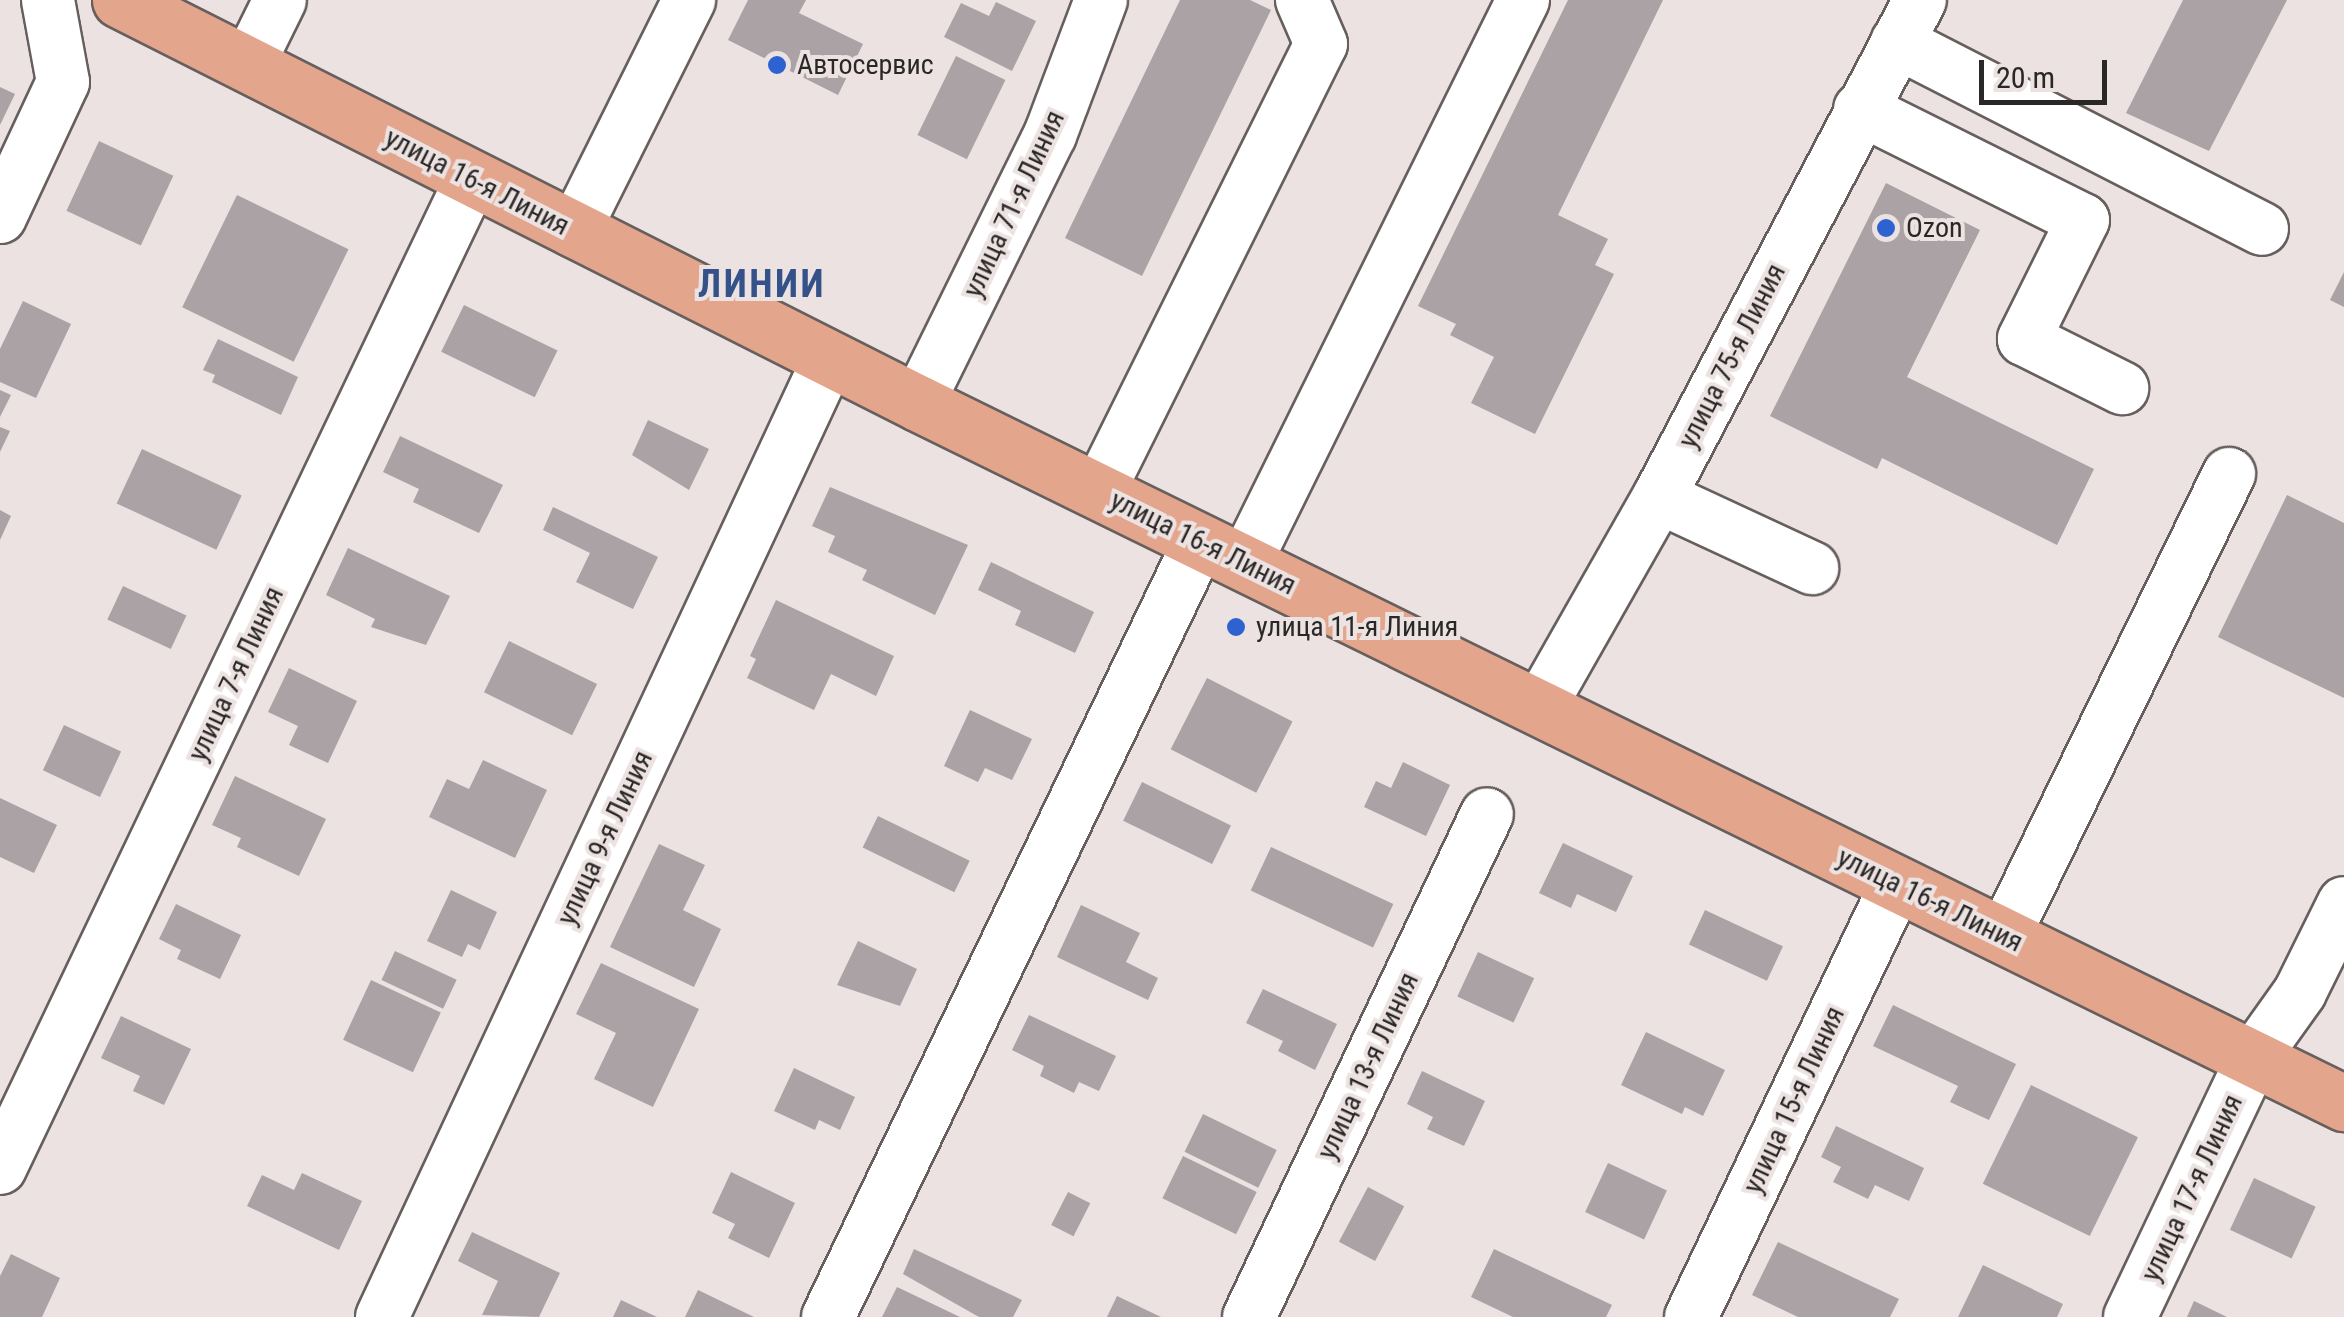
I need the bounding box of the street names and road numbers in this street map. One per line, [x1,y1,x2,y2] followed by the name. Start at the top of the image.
[956,105,1072,303] street label: улица 71-я Линия
[379,121,575,243] street label: улица 16-я Линия
[1671,258,1793,454] street label: улица 75-я Линия
[1105,484,1301,602] street label: улица 16-я Линия
[181,582,291,766] street label: улица 7-я Линия
[550,746,660,930] street label: улица 9-я Линия
[1832,841,2028,959] street label: улица 16-я Линия
[1310,967,1426,1165] street label: улица 13-я Линия
[1736,1001,1852,1199] street label: улица 15-я Линия
[2134,1089,2250,1287] street label: улица 17-я Линия

